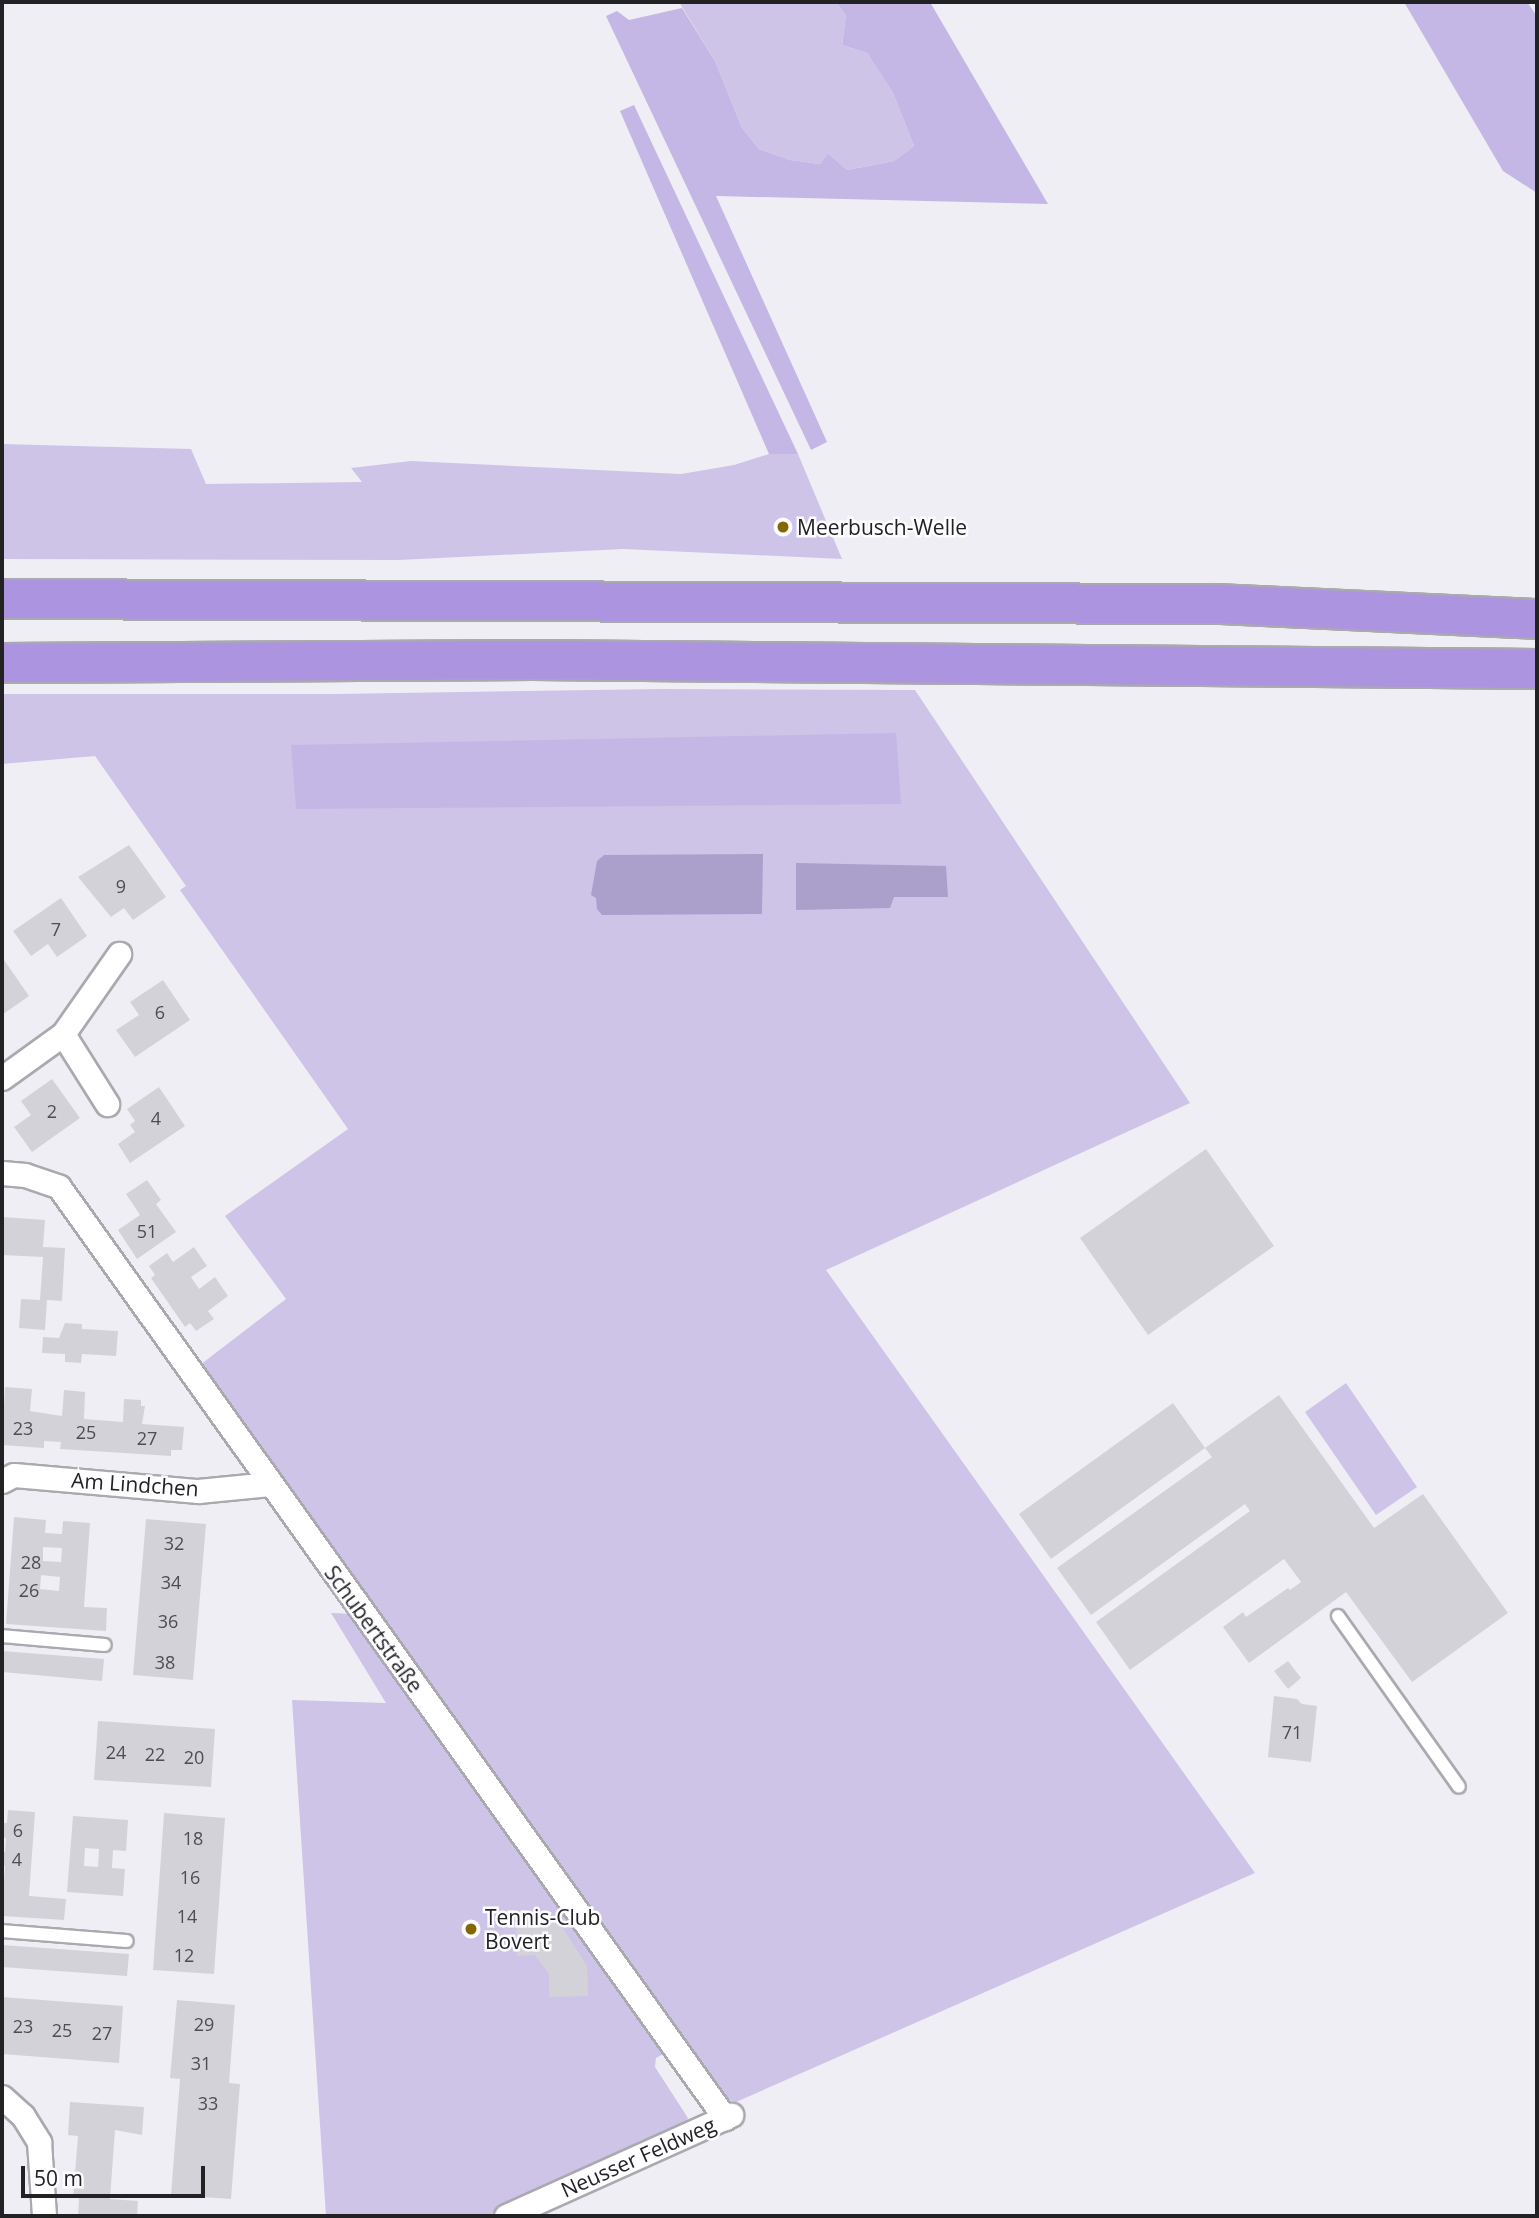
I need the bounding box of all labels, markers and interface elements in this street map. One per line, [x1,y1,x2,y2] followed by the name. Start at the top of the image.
[797,514,967,540] place label: Meerbusch-Welle
[775,519,791,535] marker: Meerbusch-Welle
[116,875,126,897] house number: 9
[51,918,61,940] house number: 7
[155,1001,165,1023] house number: 6
[47,1100,57,1122] house number: 2
[151,1107,161,1129] house number: 4
[137,1220,157,1242] house number: 51
[13,1417,33,1439] house number: 23
[76,1421,96,1443] house number: 25
[137,1427,157,1449] house number: 27
[70,1467,200,1501] street label: Am Lindchen
[164,1532,184,1554] house number: 32
[21,1551,41,1573] house number: 28
[320,1561,428,1697] street label: Schubertstraße
[161,1571,181,1593] house number: 34
[19,1579,39,1601] house number: 26
[158,1610,178,1632] house number: 36
[155,1651,175,1673] house number: 38
[1282,1721,1302,1743] house number: 71
[106,1741,126,1763] house number: 24
[145,1743,165,1765] house number: 22
[184,1746,204,1768] house number: 20
[13,1819,23,1841] house number: 6
[183,1827,203,1849] house number: 18
[12,1848,22,1870] house number: 4
[180,1866,200,1888] house number: 16
[485,1904,600,1954] place label: Tennis-Club Bovert
[177,1905,197,1927] house number: 14
[463,1921,479,1937] marker: Tennis-Club Bovert
[174,1944,194,1966] house number: 12
[194,2013,214,2035] house number: 29
[13,2015,33,2037] house number: 23
[52,2019,72,2041] house number: 25
[92,2022,112,2044] house number: 27
[191,2052,211,2074] house number: 31
[198,2092,218,2114] house number: 33
[557,2112,719,2202] street label: Neusser Feldweg
[24,2152,208,2196] scale bar
[34,2164,83,2192] text: 50 m

